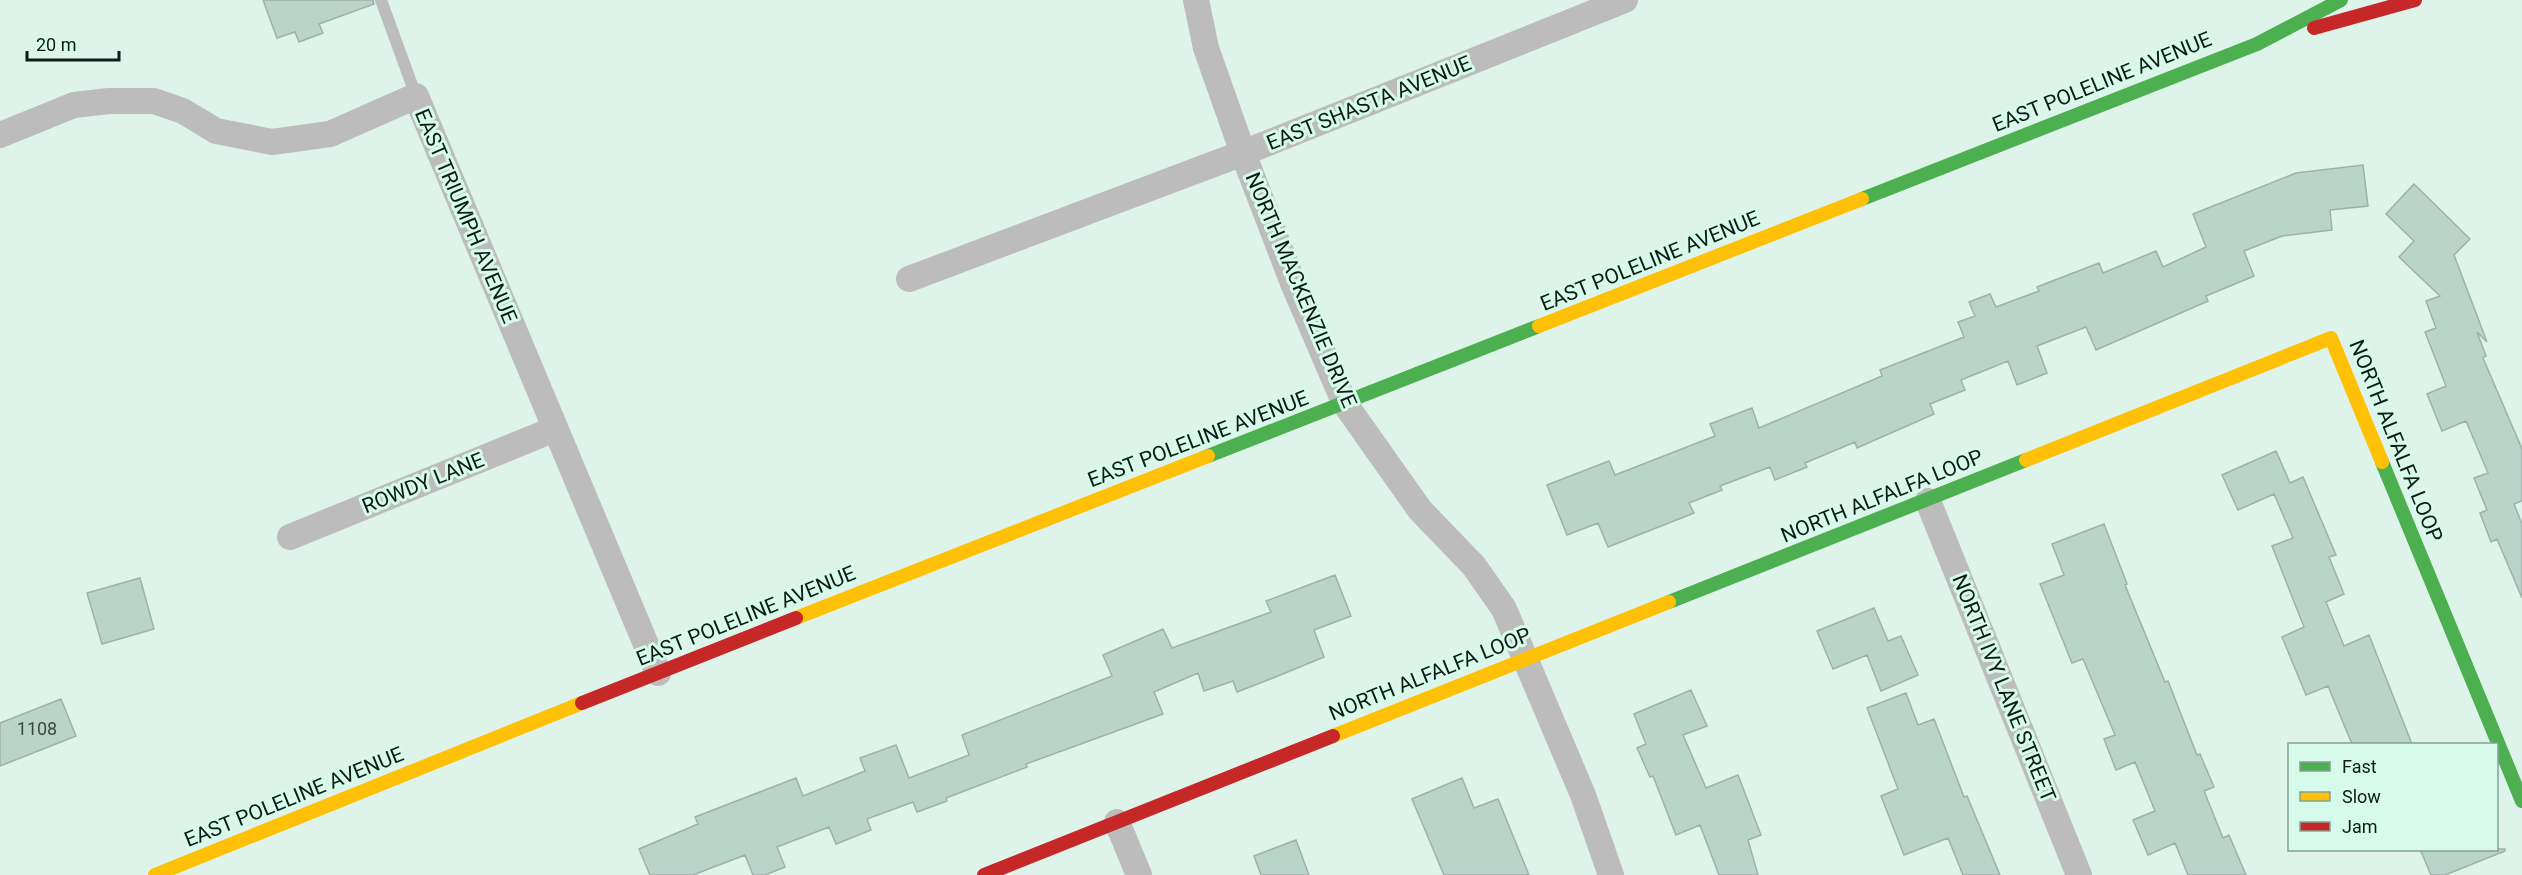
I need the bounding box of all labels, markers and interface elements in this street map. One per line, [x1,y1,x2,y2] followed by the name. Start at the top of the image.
[27,24,118,62] scale bar
[1989,27,2215,137] street label: EAST POLELINE AVENUE
[36,34,76,55] text: 20 m
[1263,51,1475,155] street label: EAST SHASTA AVENUE
[410,105,522,327] street label: EAST TRIUMPH AVENUE
[1240,169,1362,411] street label: NORTH MACKENZIE DRIVE
[1537,206,1763,316] street label: EAST POLELINE AVENUE
[2344,336,2448,546] street label: NORTH ALFALFA LOOP
[1084,386,1312,492] street label: EAST POLELINE AVENUE
[1777,444,1987,548] street label: NORTH ALFALFA LOOP
[359,448,487,518] street label: ROWDY LANE
[633,561,859,671] street label: EAST POLELINE AVENUE
[1947,571,2061,806] street label: NORTH IVY LANE STREET
[1325,622,1535,726] street label: NORTH ALFALFA LOOP
[17,718,57,739] house number: 1108
[181,742,407,852] street label: EAST POLELINE AVENUE
[2288,743,2498,851] legend
[2342,756,2377,777] text: Fast
[2342,786,2381,807] text: Slow
[2342,816,2378,837] text: Jam

